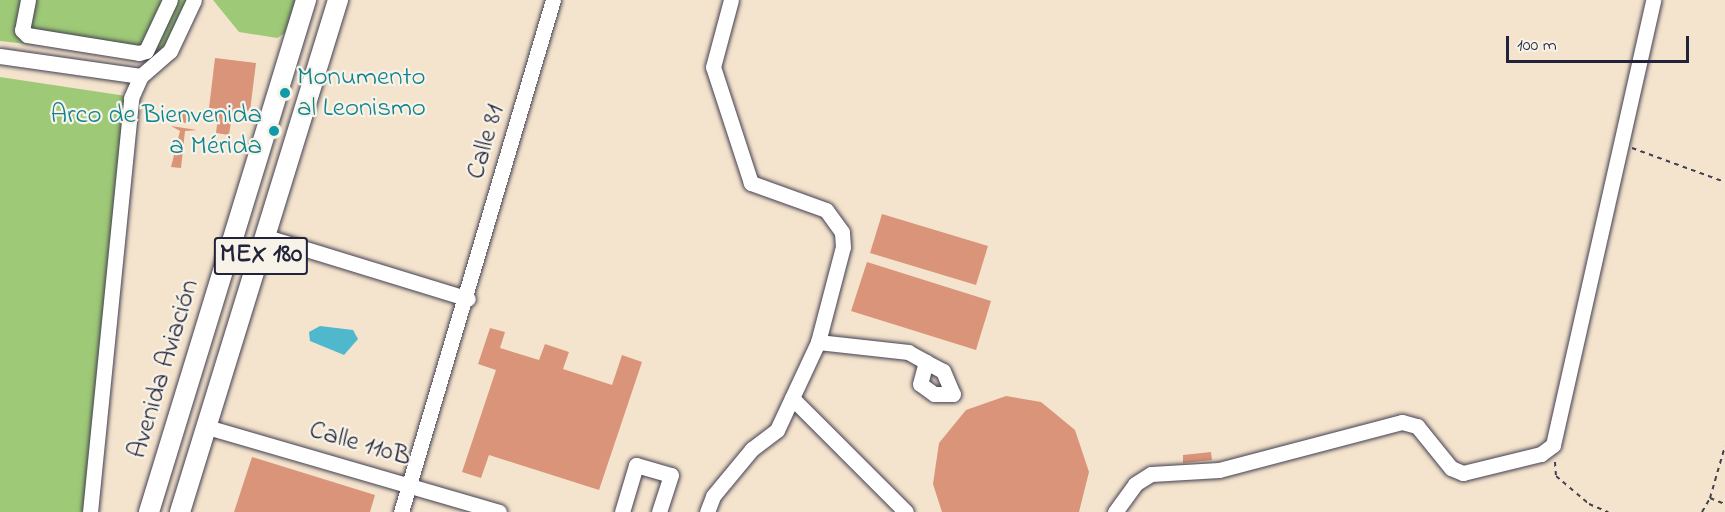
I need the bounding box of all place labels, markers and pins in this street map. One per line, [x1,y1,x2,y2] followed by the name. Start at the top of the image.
[297,61,426,124] place label: Monumento al Leonismo
[278,86,292,100] marker: Monumento al Leonismo
[51,99,262,162] place label: Arco de Bienvenida a Mérida
[267,124,281,138] marker: Arco de Bienvenida a Mérida

